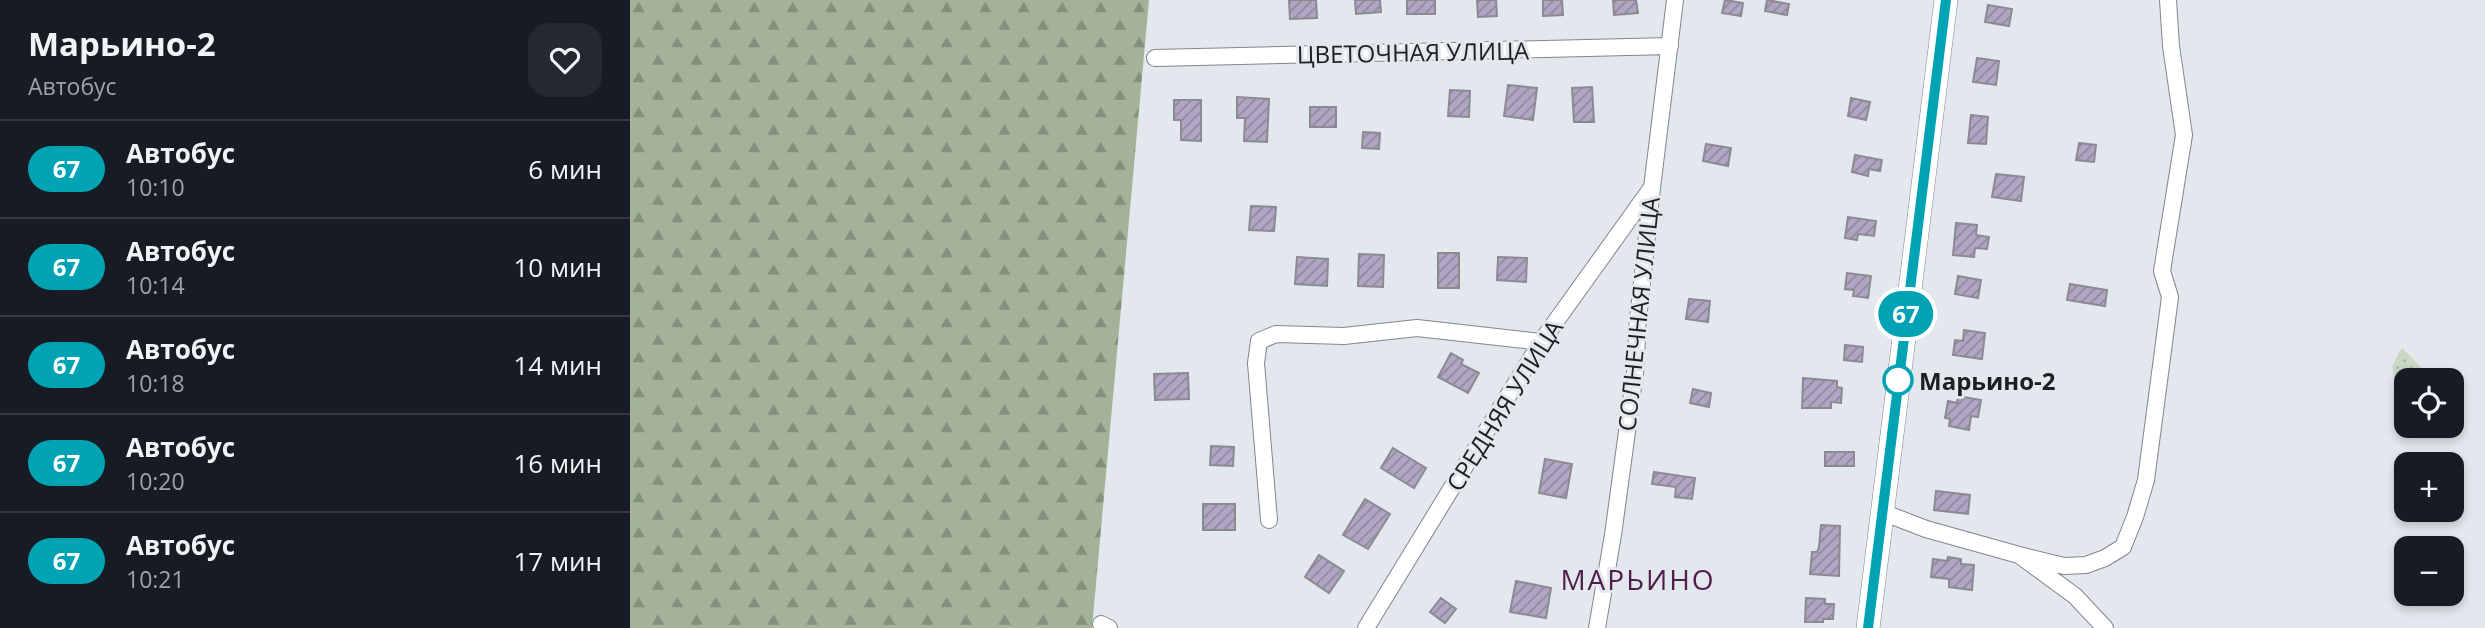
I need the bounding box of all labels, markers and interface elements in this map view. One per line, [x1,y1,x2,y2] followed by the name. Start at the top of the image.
[28,21,216,66] text: Марьино-2
[528,23,602,97] button: heart
[1297,33,1530,71] street label: ЦВЕТОЧНАЯ УЛИЦА
[28,70,117,102] text: Автобус
[126,135,235,171] text: Автобус
[528,151,602,187] text: 6 мин
[53,152,80,185] text: 67
[126,171,185,203] text: 10:10
[1609,194,1667,433] street label: СОЛНЕЧНАЯ УЛИЦА
[126,233,235,269] text: Автобус
[513,249,602,285] text: 10 мин
[53,250,80,283] text: 67
[126,269,185,301] text: 10:14
[1874,291,1938,337] line badge: 67
[1892,297,1920,330] text: 67
[1438,312,1570,497] street label: СРЕДНЯЯ УЛИЦА
[126,331,235,367] text: Автобус
[513,347,602,383] text: 14 мин
[53,348,80,381] text: 67
[1919,364,2056,397] place label: Марьино-2
[1883,365,1913,395] marker: Марьино-2
[126,367,185,399] text: 10:18
[2394,368,2464,606] map controls
[2394,368,2464,438] button: locate
[126,429,235,465] text: Автобус
[513,445,602,481] text: 16 мин
[53,446,80,479] text: 67
[2394,452,2464,522] button: +
[126,465,185,497] text: 10:20
[126,527,235,563] text: Автобус
[2394,536,2464,606] button: −
[513,543,602,579] text: 17 мин
[53,544,80,577] text: 67
[1560,560,1716,598] district label: МАРЬИНО
[126,563,185,595] text: 10:21

